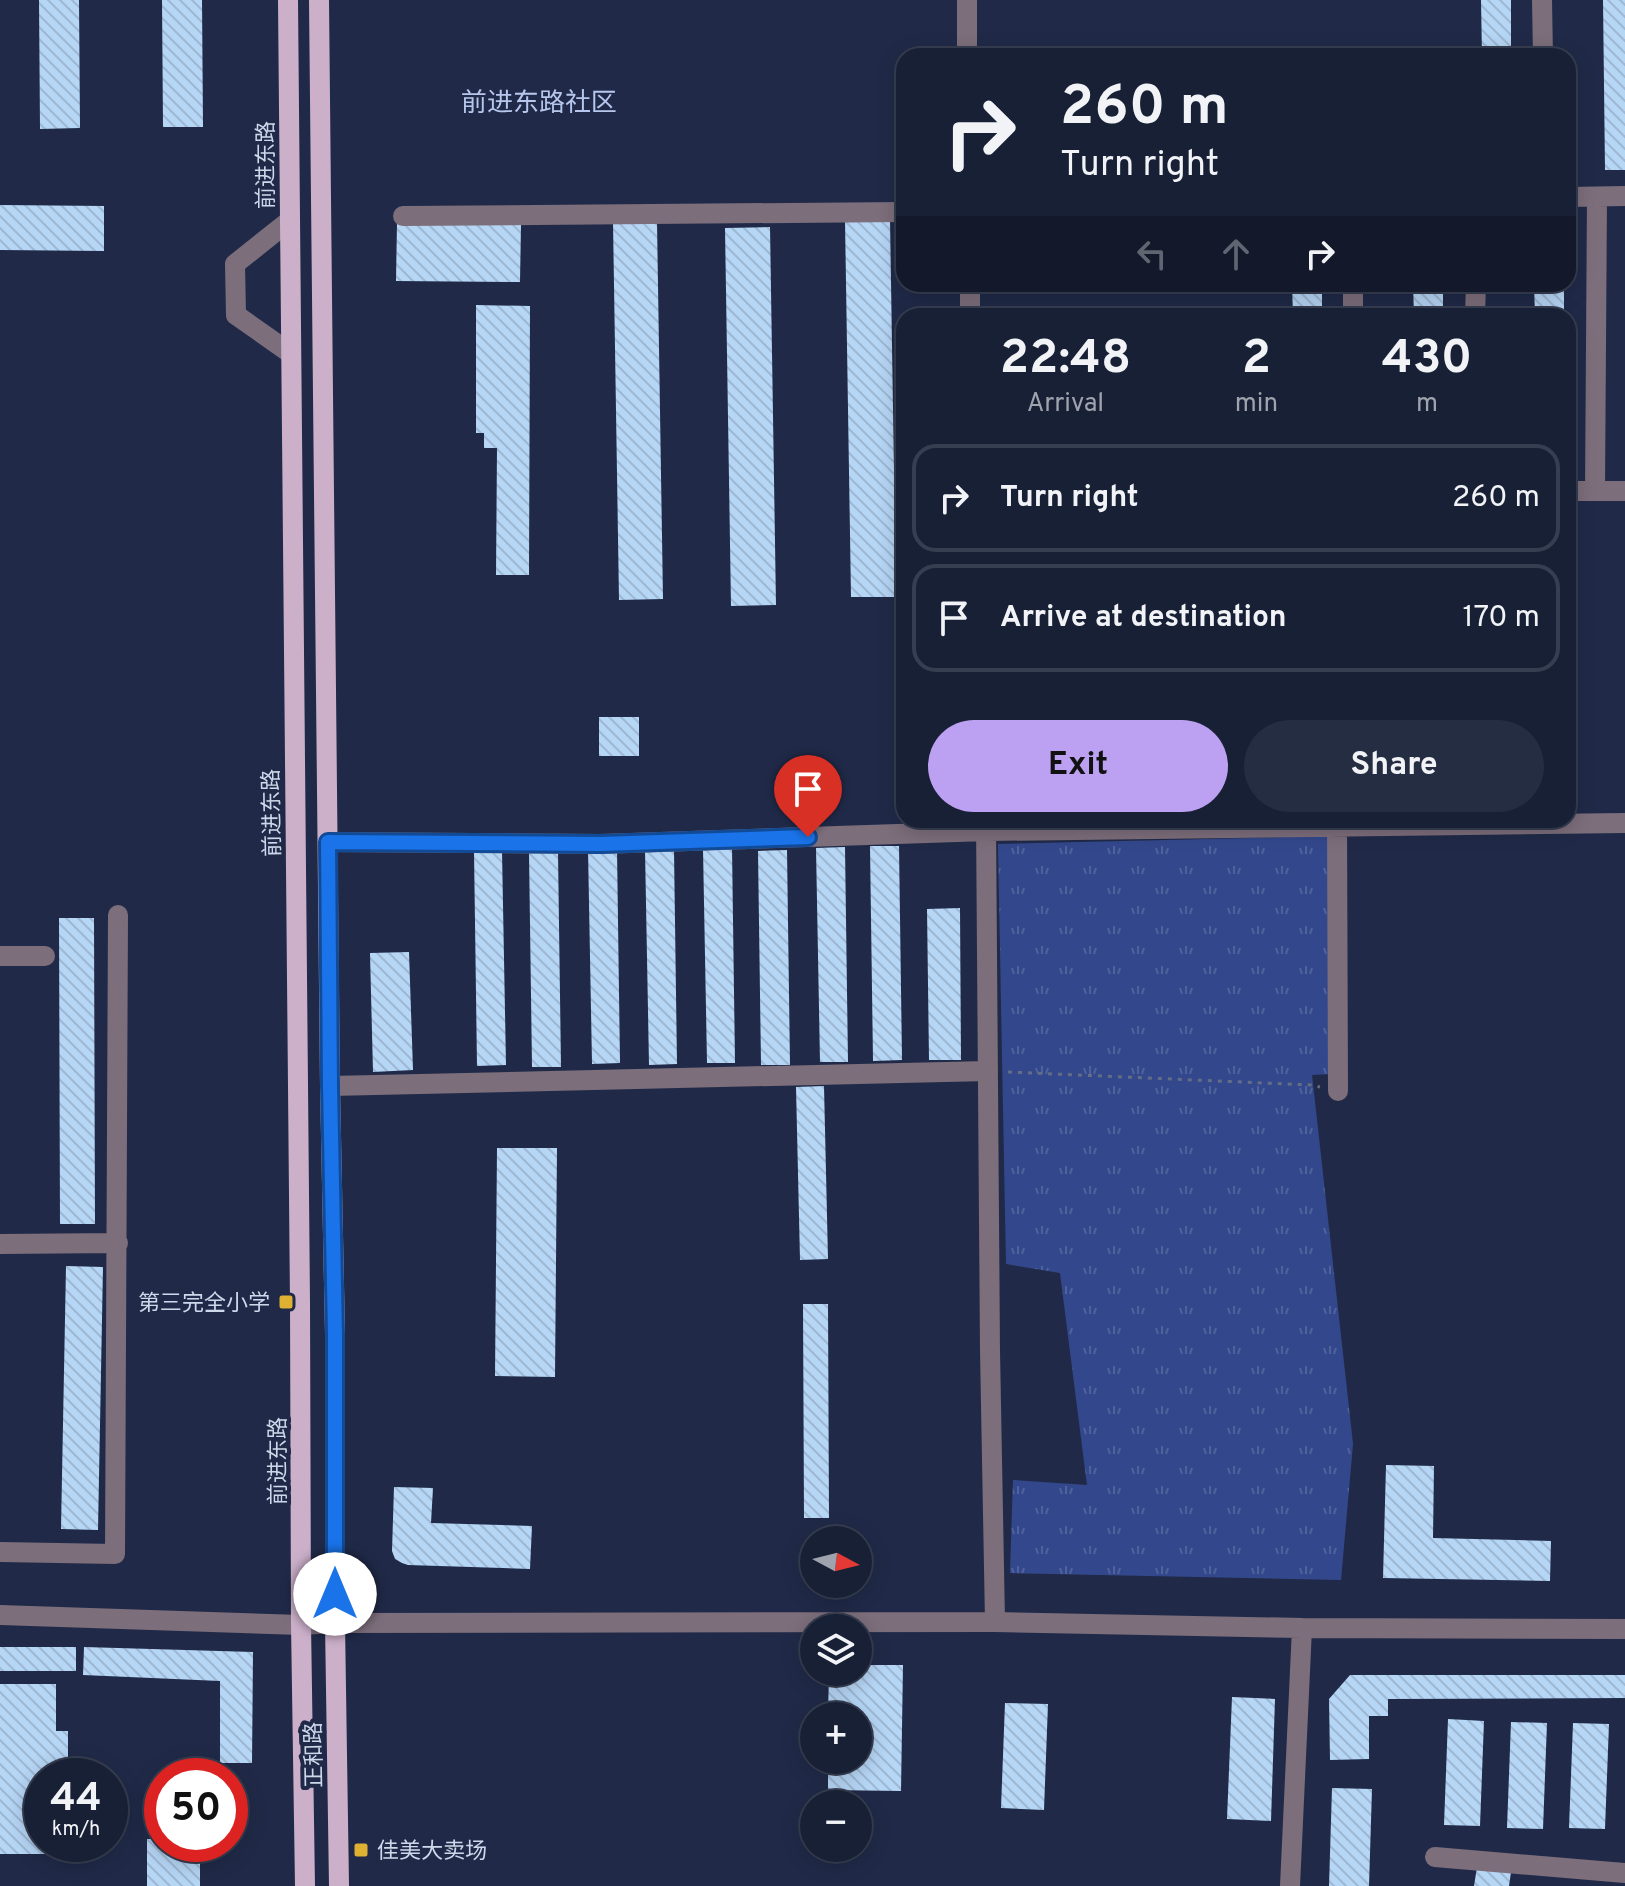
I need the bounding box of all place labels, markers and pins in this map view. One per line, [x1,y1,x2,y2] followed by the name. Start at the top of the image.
[774,755,842,837] pin
[138,1291,270,1318] place label: 第三完全小学
[277,1293,295,1311] marker: 第三完全小学
[377,1839,487,1866] place label: 佳美大卖场
[352,1841,370,1859] marker: 佳美大卖场

